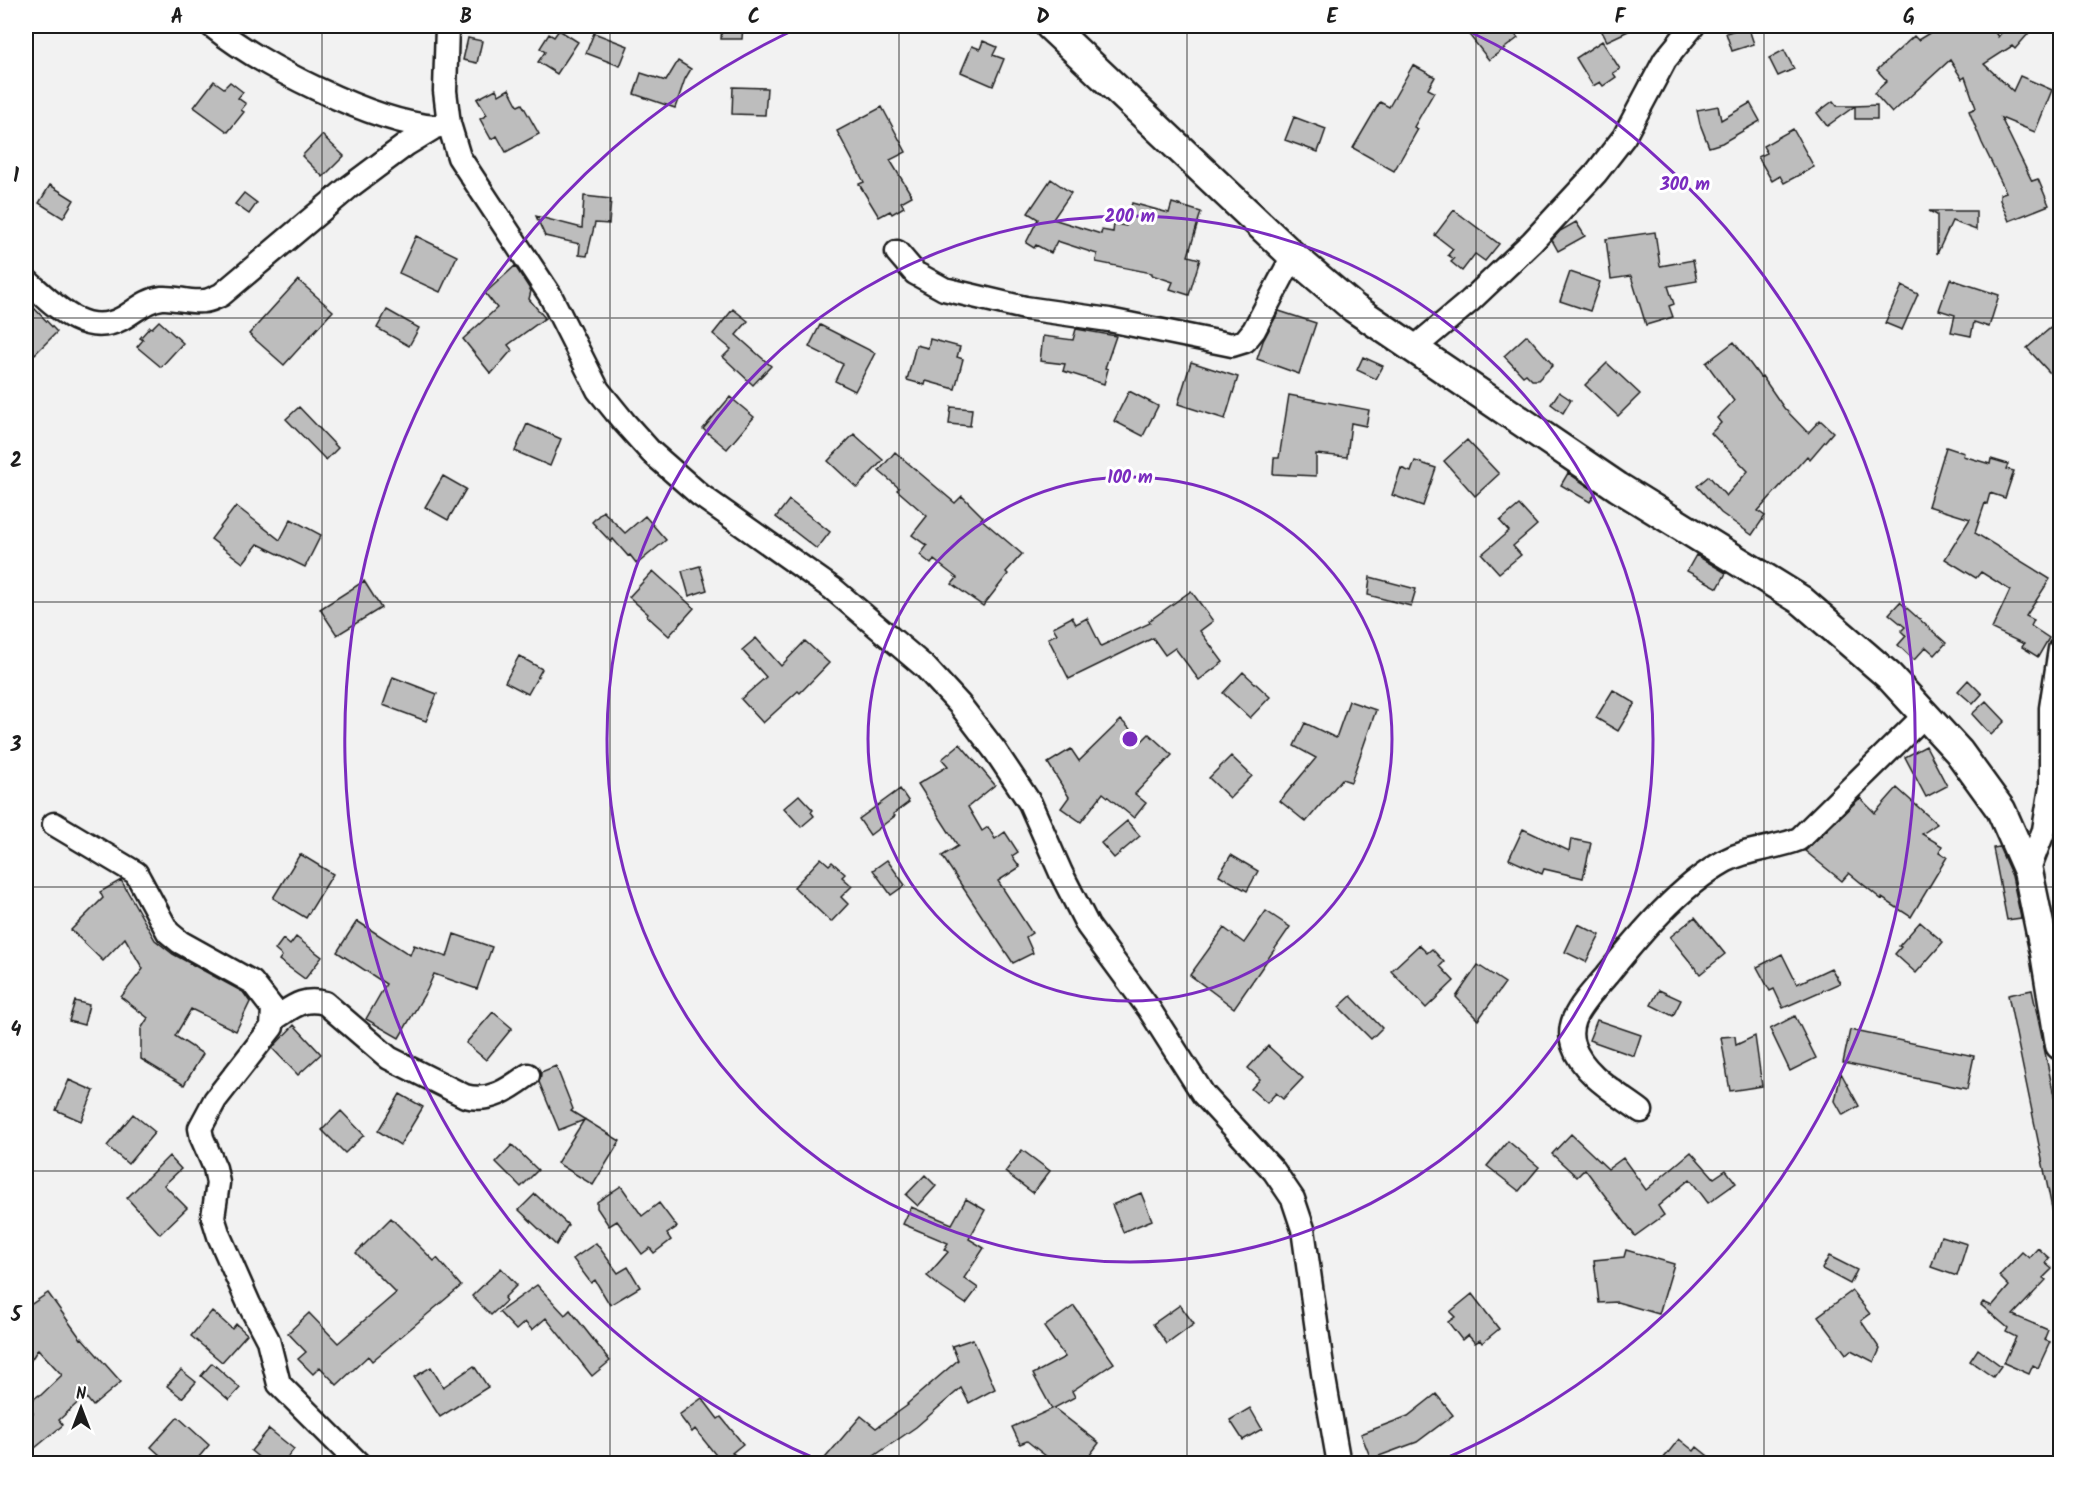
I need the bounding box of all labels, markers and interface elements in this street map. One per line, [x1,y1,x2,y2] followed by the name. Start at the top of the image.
[171,2,183,34] text: A
[460,2,472,34] text: B
[748,2,760,34] text: C
[1036,2,1050,34] text: D
[1326,2,1338,34] text: E
[1615,2,1627,34] text: F
[1903,2,1915,34] text: G
[13,161,19,193] text: 1
[1659,171,1710,200] text: 300 m
[1105,203,1156,232] text: 200 m
[10,446,22,478] text: 2
[1107,464,1153,493] text: 100 m
[1120,729,1140,749] centre of rings
[10,730,22,762] text: 3
[11,1015,22,1047] text: 4
[10,1300,23,1332] text: 5
[51,1378,111,1438] north arrow
[76,1382,86,1407] text: N

